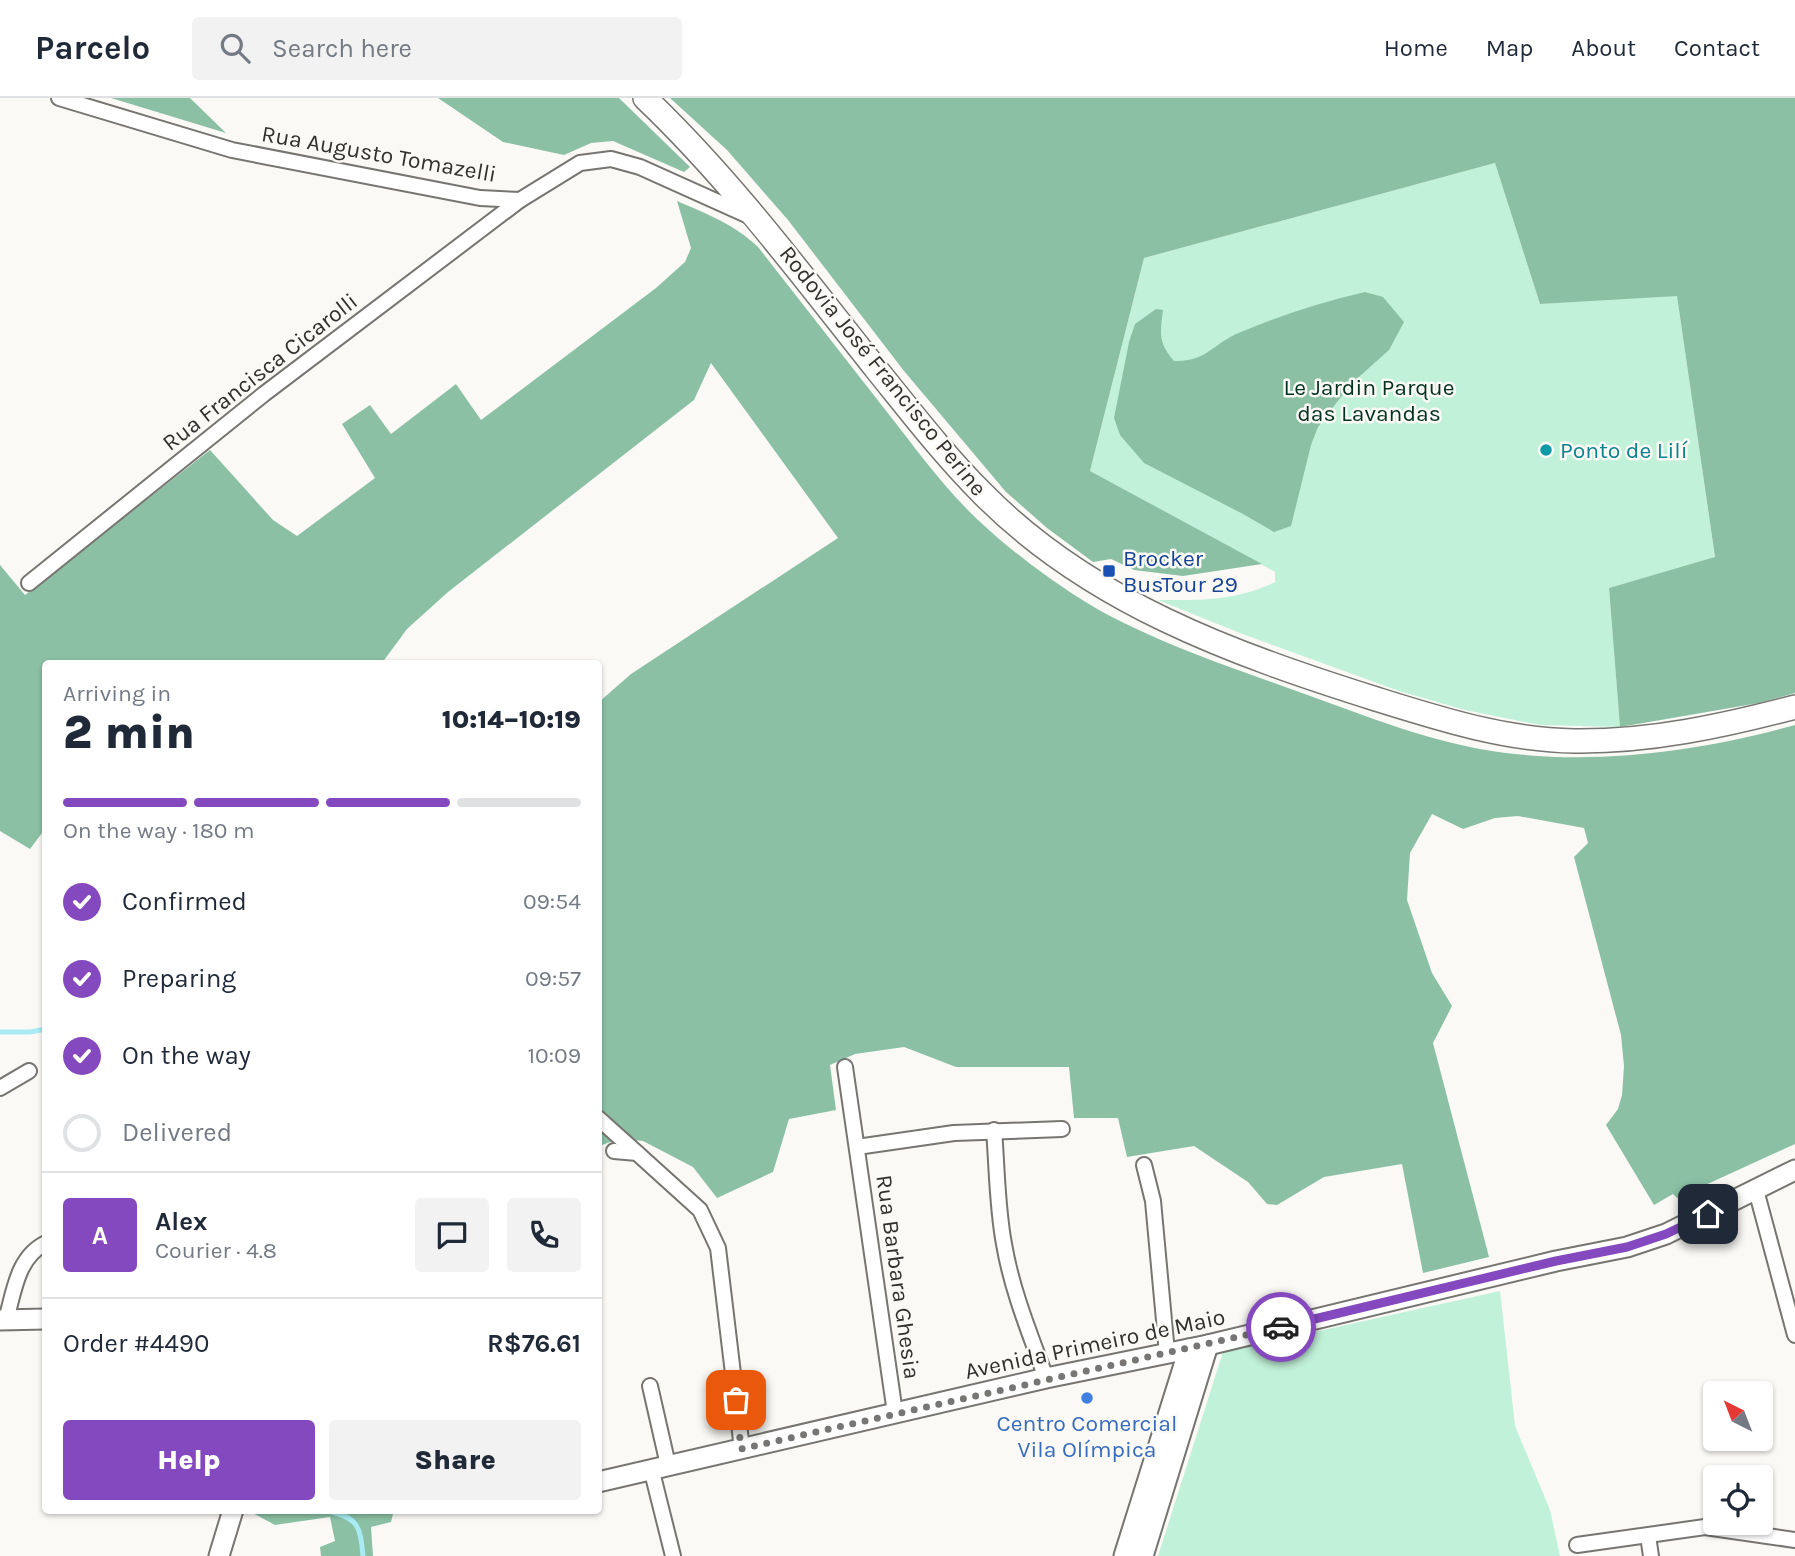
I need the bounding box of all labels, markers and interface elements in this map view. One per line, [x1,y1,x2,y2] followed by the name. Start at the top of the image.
[192,17,682,80] search box
[35,29,150,67] text: Parcelo
[216,29,254,67] icon: search
[272,33,412,64] text: Search here
[1384,34,1448,62] text: Home
[1486,34,1533,62] text: Map
[1571,34,1636,62] text: About
[1674,34,1760,62] text: Contact
[260,120,498,188] street label: Rua Augusto Tomazelli
[774,241,992,501] street label: Rodovia José Francisco Perine
[157,287,363,457] street label: Rua Francisca Cicarolli
[1284,374,1455,427] park label: Le Jardin Parque das Lavandas
[1560,437,1688,464] place label: Ponto de Lilí
[1538,442,1554,458] marker: Ponto de Lilí
[1123,545,1238,598] place label: Brocker BusTour 29
[1101,563,1117,579] marker: Brocker BusTour 29
[63,680,171,707] text: Arriving in
[442,704,581,735] text: 10:14–10:19
[63,706,195,760] text: 2 min
[63,817,254,844] text: On the way · 180 m
[63,883,101,921] icon: check
[122,886,247,917] text: Confirmed
[523,888,581,915] text: 09:54
[63,960,101,998] icon: check
[122,963,236,994] text: Preparing
[525,965,581,992] text: 09:57
[63,1037,101,1075] icon: check
[122,1040,251,1071] text: On the way
[527,1042,581,1069] text: 10:09
[122,1117,232,1148] text: Delivered
[870,1173,926,1381] street label: Rua Barbara Ghesia
[1678,1184,1738,1244] pin
[1689,1195,1727,1233] icon: home
[415,1198,489,1272] button: chat
[507,1198,581,1272] button: phone
[155,1206,207,1237] text: Alex
[92,1220,108,1251] text: A
[155,1237,277,1264] text: Courier · 4.8
[1246,1292,1316,1362] courier
[962,1303,1228,1385] street label: Avenida Primeiro de Maio
[1262,1308,1300,1346] icon: car
[63,1328,209,1359] text: Order #4490
[487,1328,581,1359] text: R$76.61
[706,1370,766,1430] pin
[717,1381,755,1419] icon: bag
[1703,1381,1773,1451] north arrow
[1703,1381,1773,1535] map controls
[1079,1390,1095,1406] marker: Centro Comercial Vila Olímpica
[997,1410,1177,1463] place label: Centro Comercial Vila Olímpica
[63,1420,315,1500] button: Help
[329,1420,581,1500] button: Share
[1703,1465,1773,1535] button: locate

